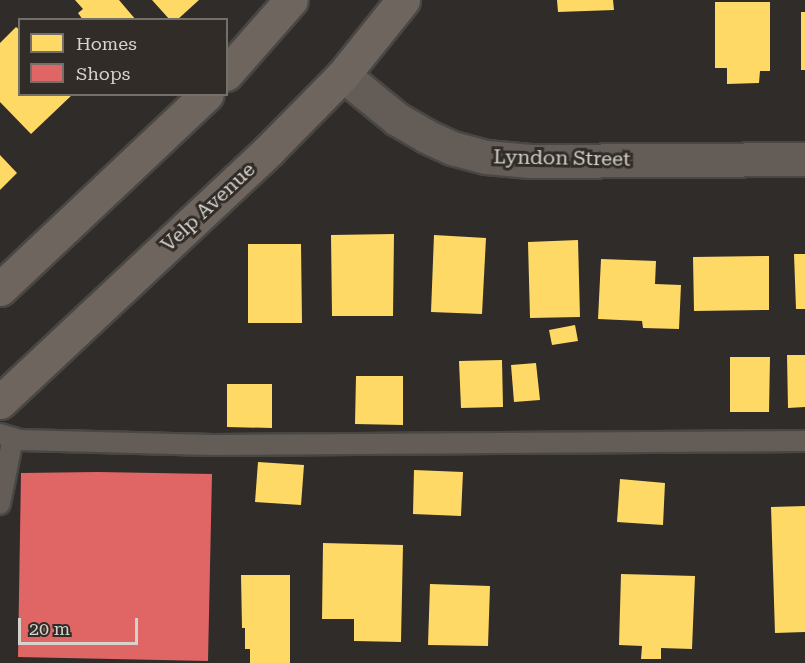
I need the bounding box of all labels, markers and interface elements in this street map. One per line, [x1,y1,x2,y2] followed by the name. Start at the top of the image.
[18,18,228,96] legend
[76,33,137,54] text: Homes
[76,63,130,84] text: Shops
[493,145,631,171] street label: Lyndon Street
[156,157,260,257] street label: Velp Avenue
[21,606,141,644] scale bar
[29,618,70,639] text: 20 m

